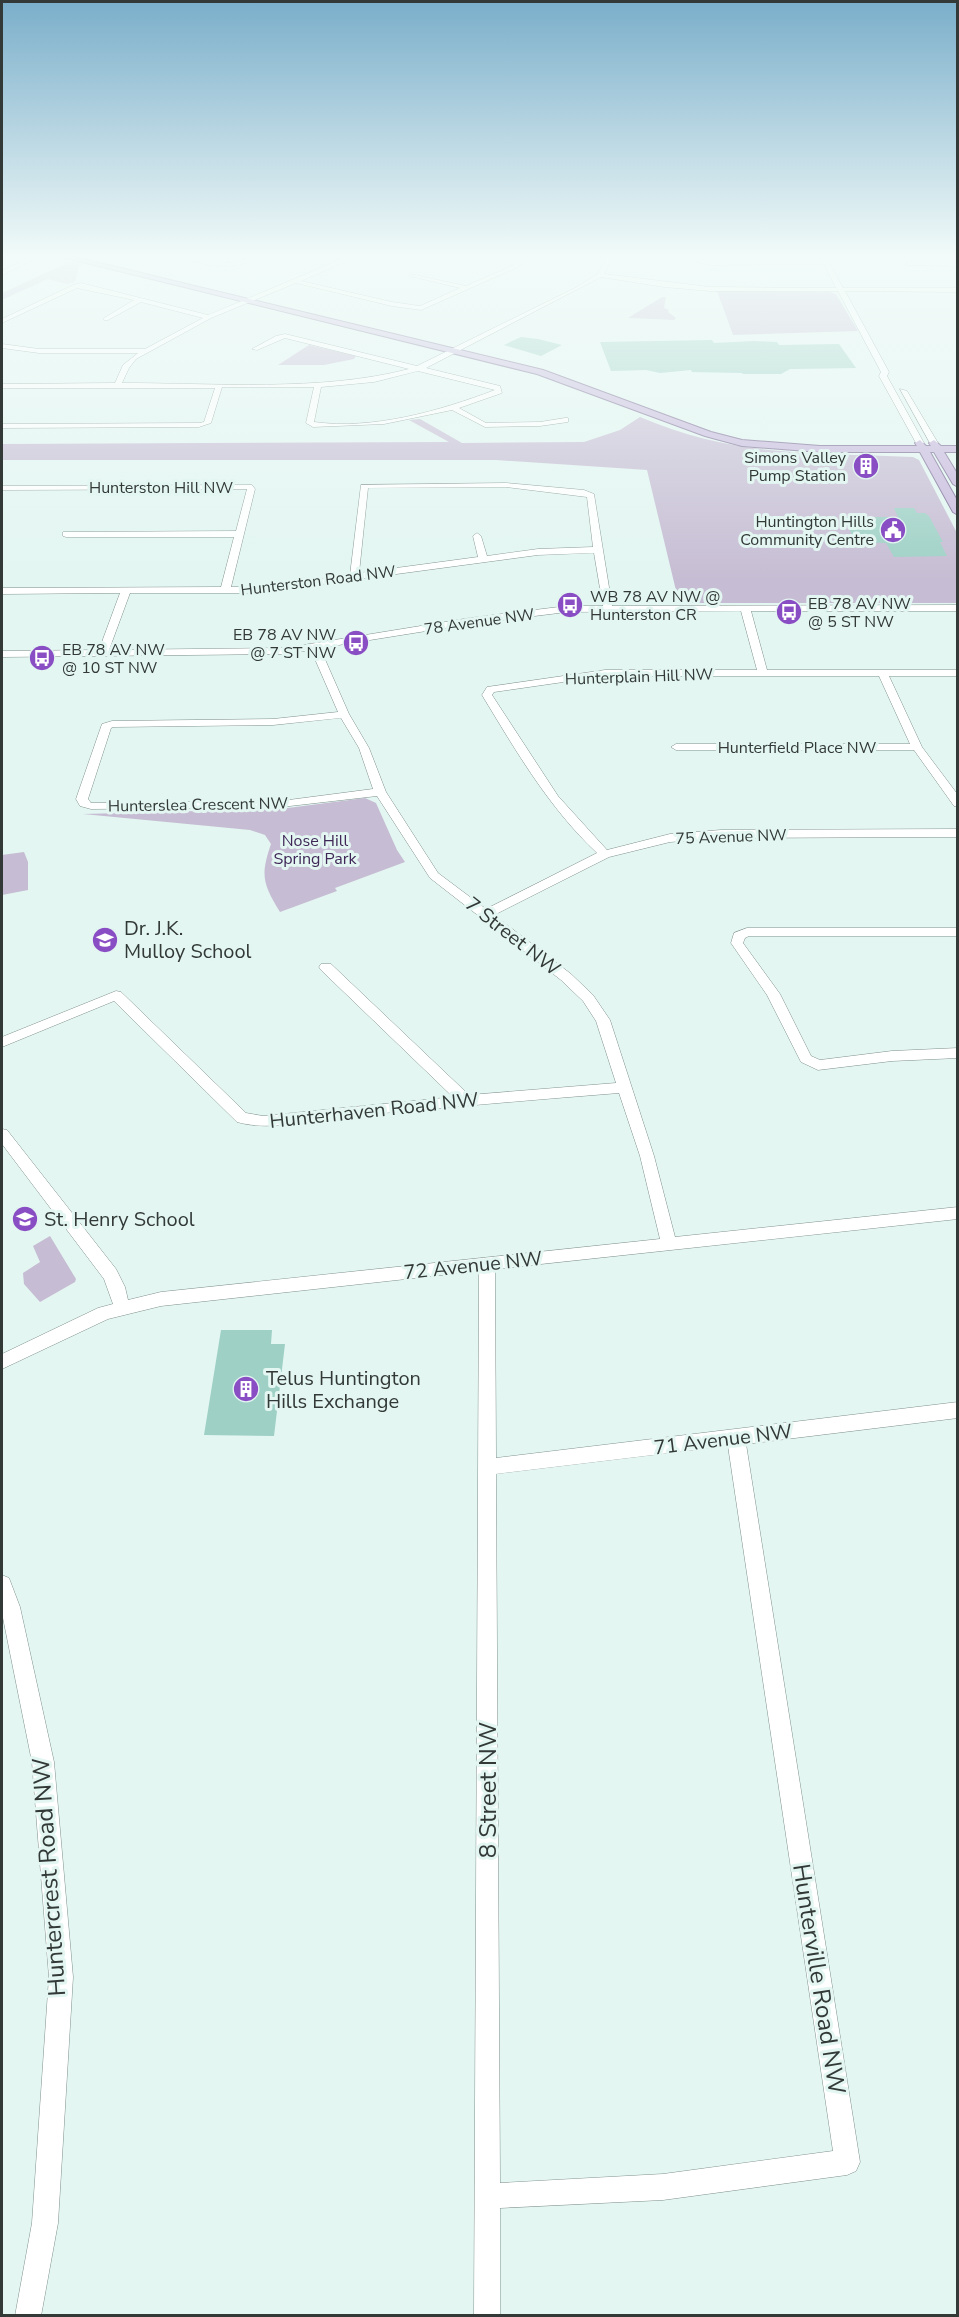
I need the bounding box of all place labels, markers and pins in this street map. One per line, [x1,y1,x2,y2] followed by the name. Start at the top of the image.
[744,447,847,487] place label: Simons Valley Pump Station
[851,451,881,481] building icon: Simons Valley Pump Station
[740,511,874,551] place label: Huntington Hills Community Centre
[878,515,908,545] public building icon: Huntington Hills Community Centre
[590,586,721,626] place label: WB 78 AV NW @ Hunterston CR
[555,590,585,620] bus stop icon: WB 78 AV NW @ Hunterston CR
[808,593,911,633] place label: EB 78 AV NW @ 5 ST NW
[774,597,804,627] bus stop icon: EB 78 AV NW @ 5 ST NW
[233,624,336,664] place label: EB 78 AV NW @ 7 ST NW
[341,628,371,658] bus stop icon: EB 78 AV NW @ 7 ST NW
[62,639,165,679] place label: EB 78 AV NW @ 10 ST NW
[27,643,57,673] bus stop icon: EB 78 AV NW @ 10 ST NW
[124,915,252,965] place label: Dr. J.K. Mulloy School
[90,925,120,955] school or university icon: Dr. J.K. Mulloy School
[10,1204,40,1234] school or university icon: St. Henry School
[44,1206,195,1233] place label: St. Henry School
[266,1365,421,1415] place label: Telus Huntington Hills Exchange
[231,1374,261,1404] building icon: Telus Huntington Hills Exchange

